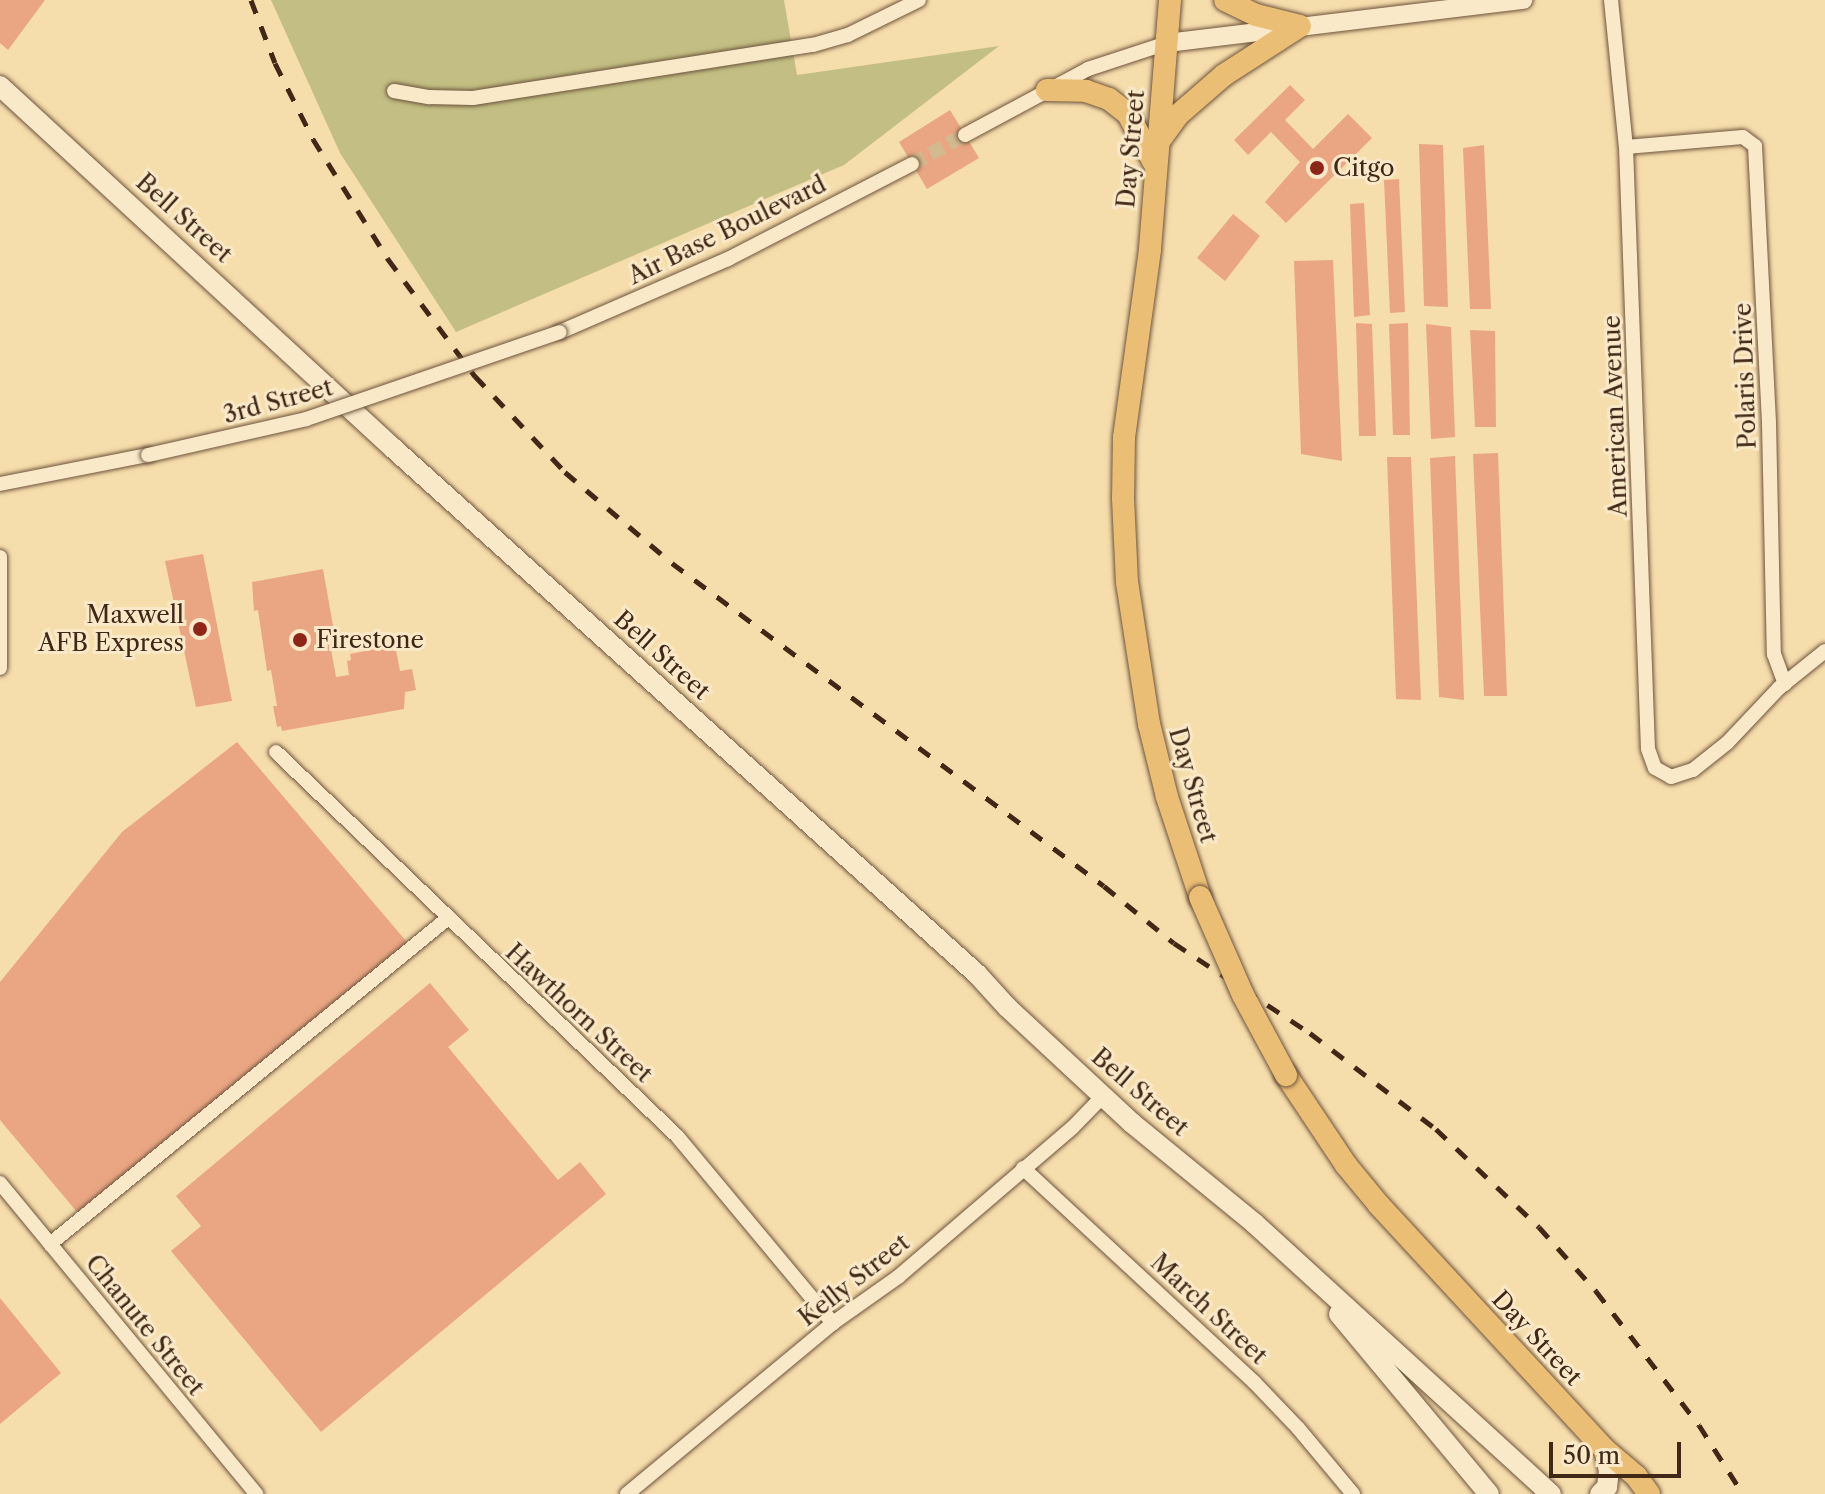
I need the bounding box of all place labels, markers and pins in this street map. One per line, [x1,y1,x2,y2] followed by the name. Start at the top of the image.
[1333,154,1395,182] place label: Citgo
[1308,159,1326,177] marker: Citgo
[38,601,184,657] place label: Maxwell AFB Express
[191,620,209,638] marker: Maxwell AFB Express
[316,626,424,654] place label: Firestone
[291,631,309,649] marker: Firestone

